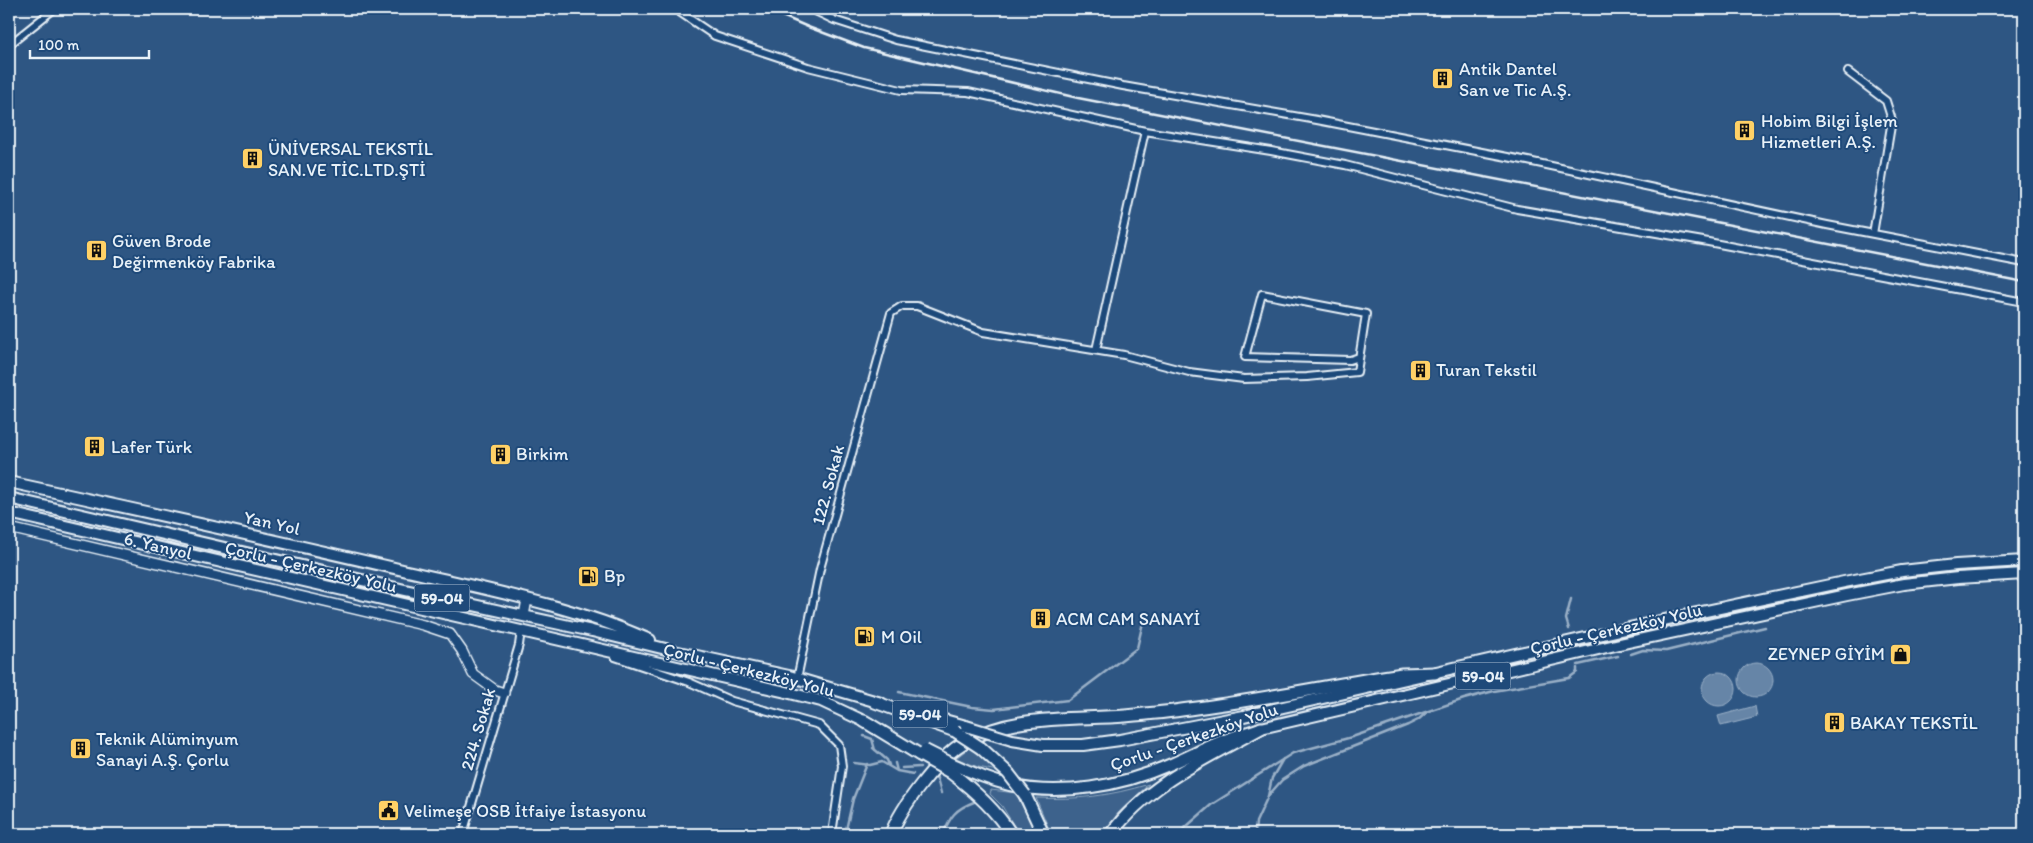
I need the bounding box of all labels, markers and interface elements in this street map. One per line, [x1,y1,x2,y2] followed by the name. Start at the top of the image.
[30,28,149,60] scale bar
[38,36,80,54] text: 100 m
[1459,58,1571,101] place label: Antik Dantel San ve Tic A.Ş.
[1431,67,1455,91] building icon: Antik Dantel San ve Tic A.Ş.
[1761,110,1898,153] place label: Hobim Bilgi İşlem Hizmetleri A.Ş.
[1733,119,1757,143] building icon: Hobim Bilgi İşlem Hizmetleri A.Ş.
[268,138,433,181] place label: ÜNİVERSAL TEKSTİL SAN.VE TİC.LTD.ŞTİ
[240,147,264,171] building icon: ÜNİVERSAL TEKSTİL SAN.VE TİC.LTD.ŞTİ
[112,230,276,273] place label: Güven Brode Değirmenköy Fabrika
[84,239,108,263] building icon: Güven Brode Değirmenköy Fabrika
[1408,358,1432,382] building icon: Turan Tekstil
[1436,359,1537,381] place label: Turan Tekstil
[83,435,107,459] building icon: Lafer Türk
[111,436,193,458] place label: Lafer Türk
[488,442,512,466] building icon: Birkim
[807,442,849,528] street label: 122. Sokak
[516,443,568,465] place label: Birkim
[242,506,302,540] street label: Yan Yol
[122,527,194,565] street label: 6. Yanyol
[223,536,399,598] street label: Çorlu - Çerkezköy Yolu
[576,564,600,588] fuel station icon: Bp
[604,565,625,587] place label: Bp
[414,584,470,612] road number: 59-04
[1528,598,1704,660] street label: Çorlu - Çerkezköy Yolu
[1028,607,1052,631] building icon: ACM CAM SANAYİ
[1056,608,1200,630] place label: ACM CAM SANAYİ
[853,625,877,649] fuel station icon: M Oil
[881,626,922,648] place label: M Oil
[661,638,837,702] street label: Çorlu - Çerkezköy Yolu
[1889,642,1913,666] shop icon: ZEYNEP GİYİM
[1768,643,1885,665] place label: ZEYNEP GİYİM
[1456,662,1510,689] road number: 59-04
[456,685,500,773] street label: 224. Sokak
[1107,698,1281,776] street label: Çorlu - Çerkezköy Yolu
[892,701,948,728] road number: 59-04
[1822,711,1846,735] building icon: BAKAY TEKSTİL
[1850,712,1978,734] place label: BAKAY TEKSTİL
[96,728,239,771] place label: Teknik Alüminyum Sanayi A.Ş. Çorlu
[68,737,92,761] building icon: Teknik Alüminyum Sanayi A.Ş. Çorlu
[376,799,400,823] public building icon: Velimeşe OSB İtfaiye İstasyonu
[404,800,646,822] place label: Velimeşe OSB İtfaiye İstasyonu

